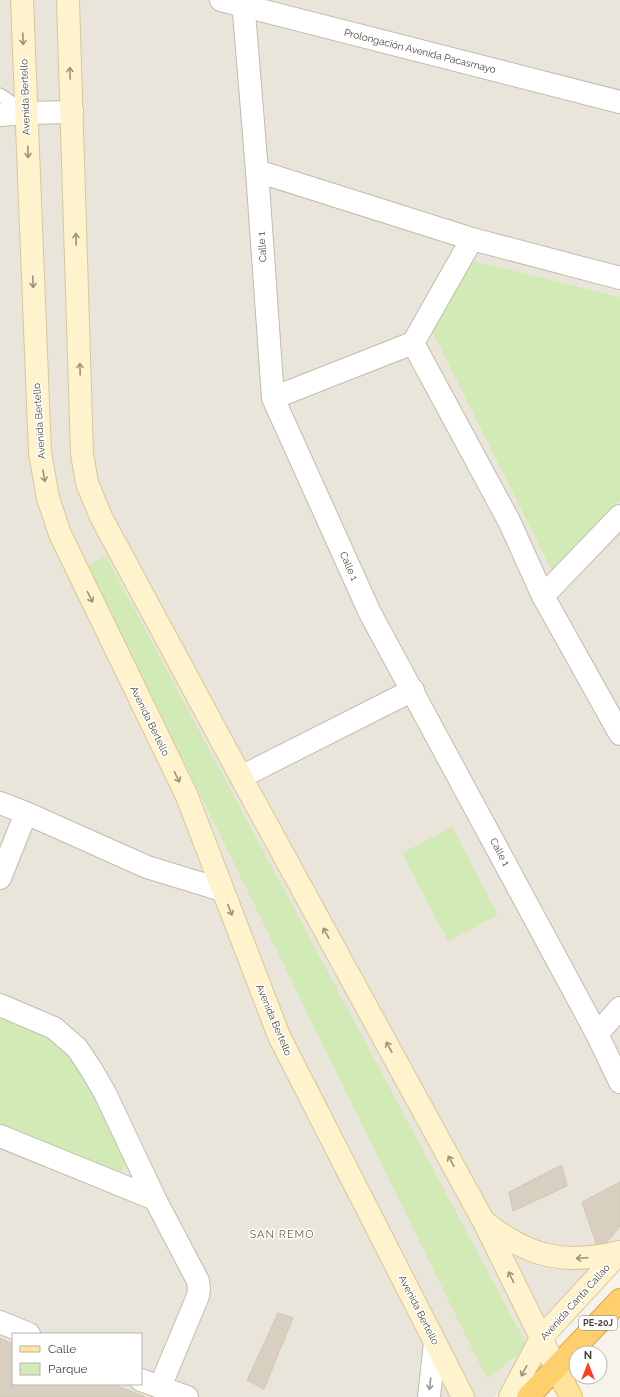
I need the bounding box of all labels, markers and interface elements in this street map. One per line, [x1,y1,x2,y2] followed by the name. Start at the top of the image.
[343,27,497,75] street label: Prolongación Avenida Pacasmayo
[19,32,27,45] one-way arrow
[18,59,32,135] street label: Avenida Bertello
[67,67,74,80] one-way arrow
[24,145,31,158] one-way arrow
[255,231,269,263] street label: Calle 1
[72,233,79,246] one-way arrow
[29,275,36,288] one-way arrow
[76,363,83,376] one-way arrow
[31,383,47,459] street label: Avenida Bertello
[40,469,48,482] one-way arrow
[338,550,361,583] street label: Calle 1
[87,590,94,602] one-way arrow
[128,684,172,758] street label: Avenida Bertello
[174,770,181,782] one-way arrow
[488,836,512,869] street label: Calle 1
[227,904,234,916] one-way arrow
[322,927,330,939] one-way arrow
[254,983,294,1057] street label: Avenida Bertello
[384,1042,392,1054] one-way arrow
[447,1156,454,1168] one-way arrow
[249,1228,315,1241] district label: SAN REMO
[576,1255,589,1262] one-way arrow
[538,1262,612,1342] street label: Avenida Canta Callao
[507,1271,514,1283] one-way arrow
[397,1274,441,1347] street label: Avenida Bertello
[579,1316,617,1330] road number: PE-20J
[12,1333,142,1385] legend
[48,1342,76,1356] text: Calle
[568,1345,608,1385] north arrow
[584,1349,592,1362] text: N
[48,1362,88,1376] text: Parque
[520,1365,527,1377] one-way arrow
[426,1377,434,1390] one-way arrow

